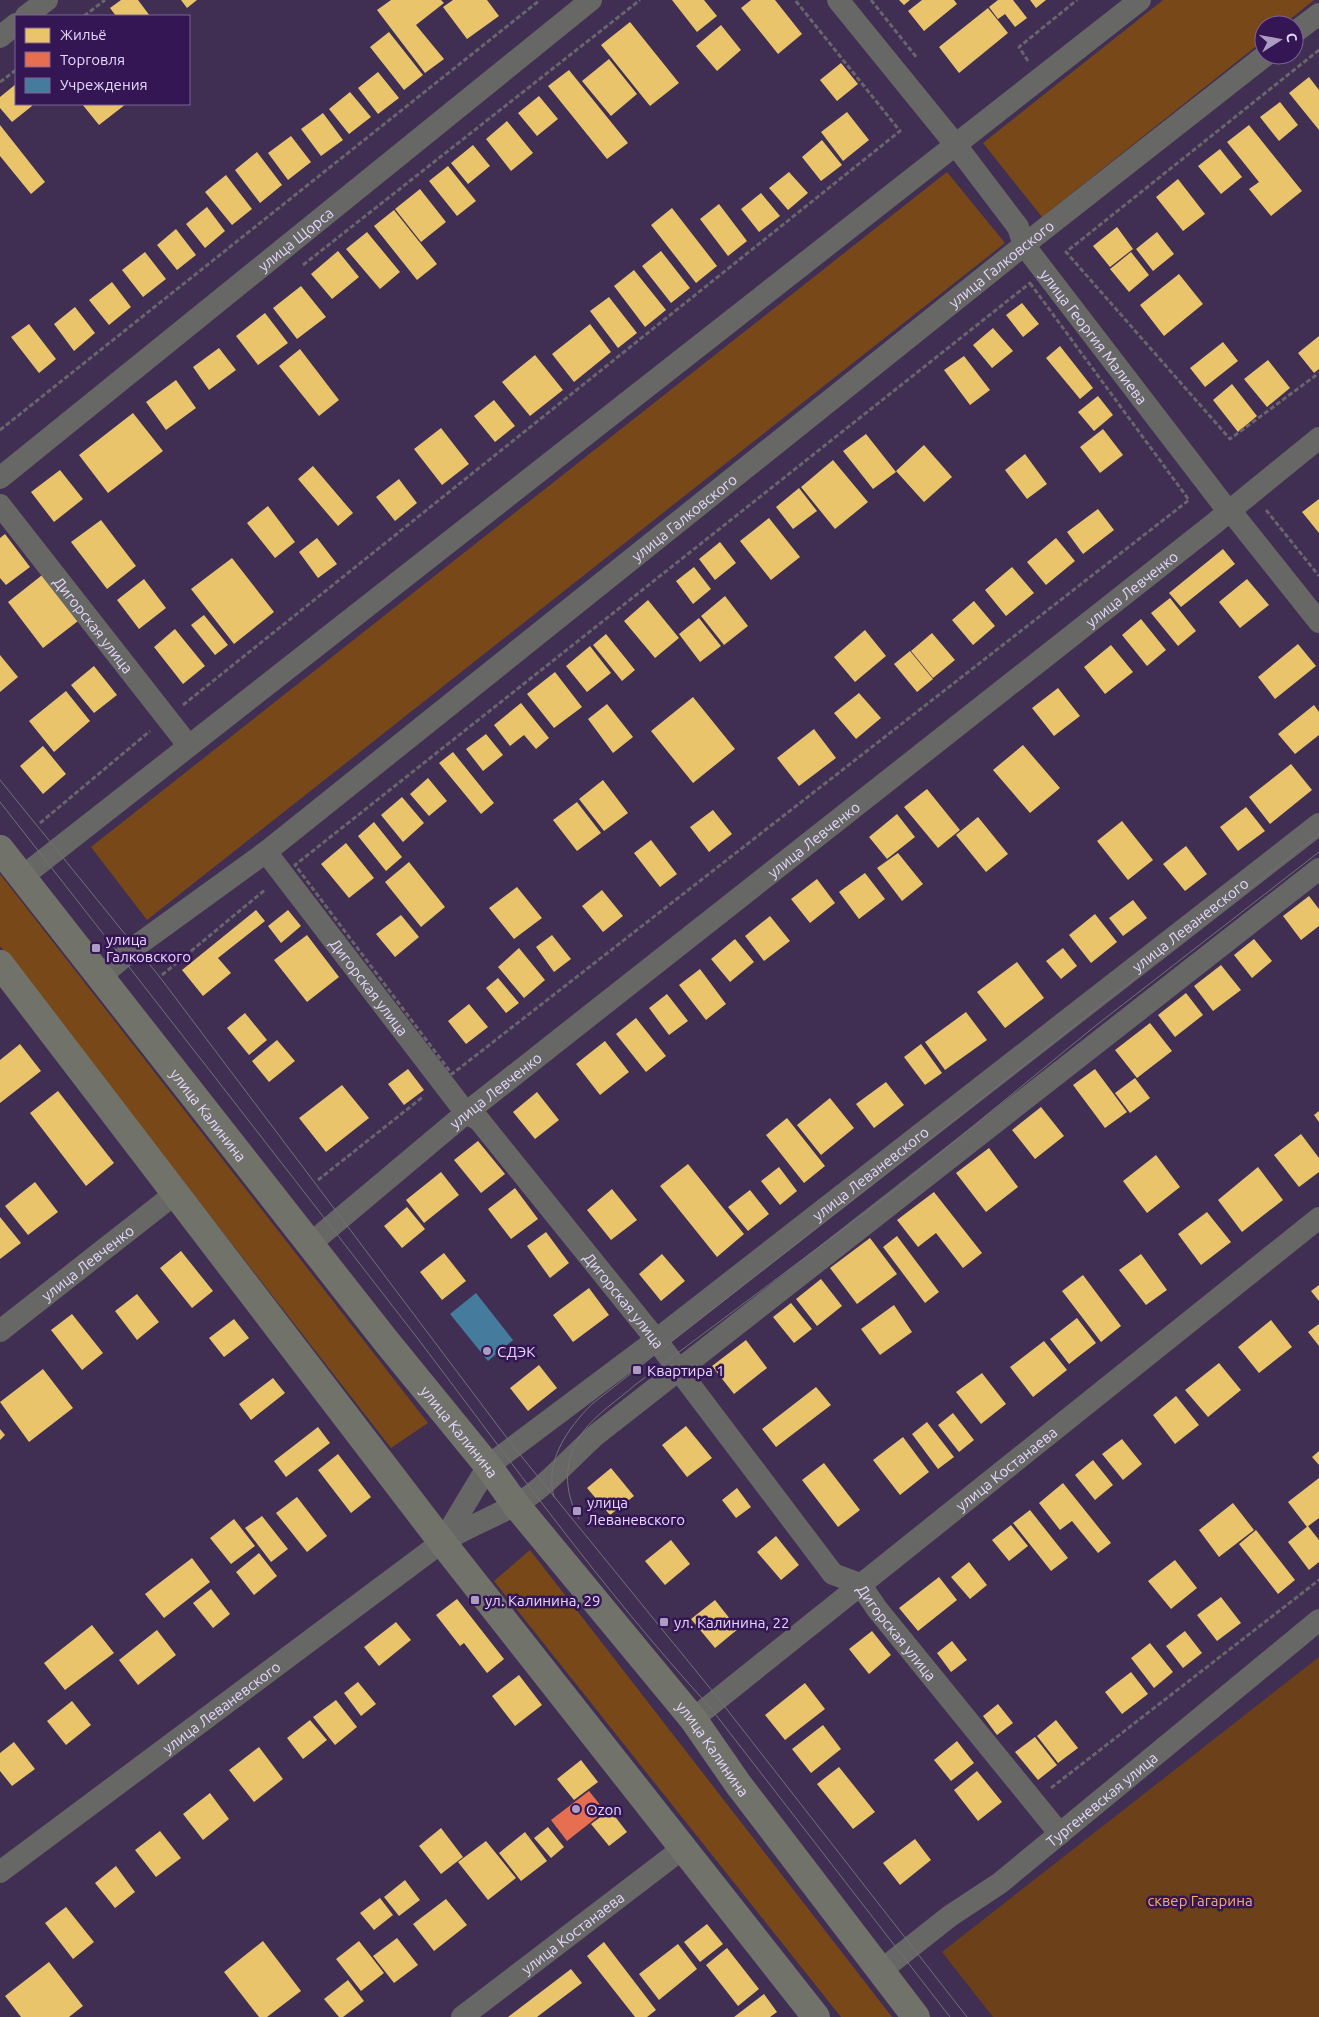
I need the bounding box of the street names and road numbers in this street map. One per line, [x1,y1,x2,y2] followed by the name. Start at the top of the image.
[255,204,336,274] street label: улица Щорса
[945,217,1057,311] street label: улица Галковского
[1037,266,1151,407] street label: улица Георгия Малиева
[628,470,740,564] street label: улица Галковского
[1082,547,1181,630] street label: улица Левченко
[51,573,137,676] street label: Дигорская улица
[764,798,863,881] street label: улица Левченко
[1128,874,1251,975] street label: улица Леваневского
[327,935,412,1039] street label: Дигорская улица
[446,1048,545,1132] street label: улица Левченко
[167,1065,250,1165] street label: улица Калинина
[809,1123,932,1224] street label: улица Леваневского
[38,1221,137,1304] street label: улица Левченко
[581,1249,668,1352] street label: Дигорская улица
[417,1382,502,1481] street label: улица Калинина
[952,1423,1060,1514] street label: улица Костанаева
[854,1581,940,1684] street label: Дигорская улица
[159,1657,283,1756] street label: улица Леваневского
[673,1697,753,1800] street label: улица Калинина
[1043,1749,1161,1850] street label: Тургеневская улица
[518,1888,627,1977] street label: улица Костанаева

